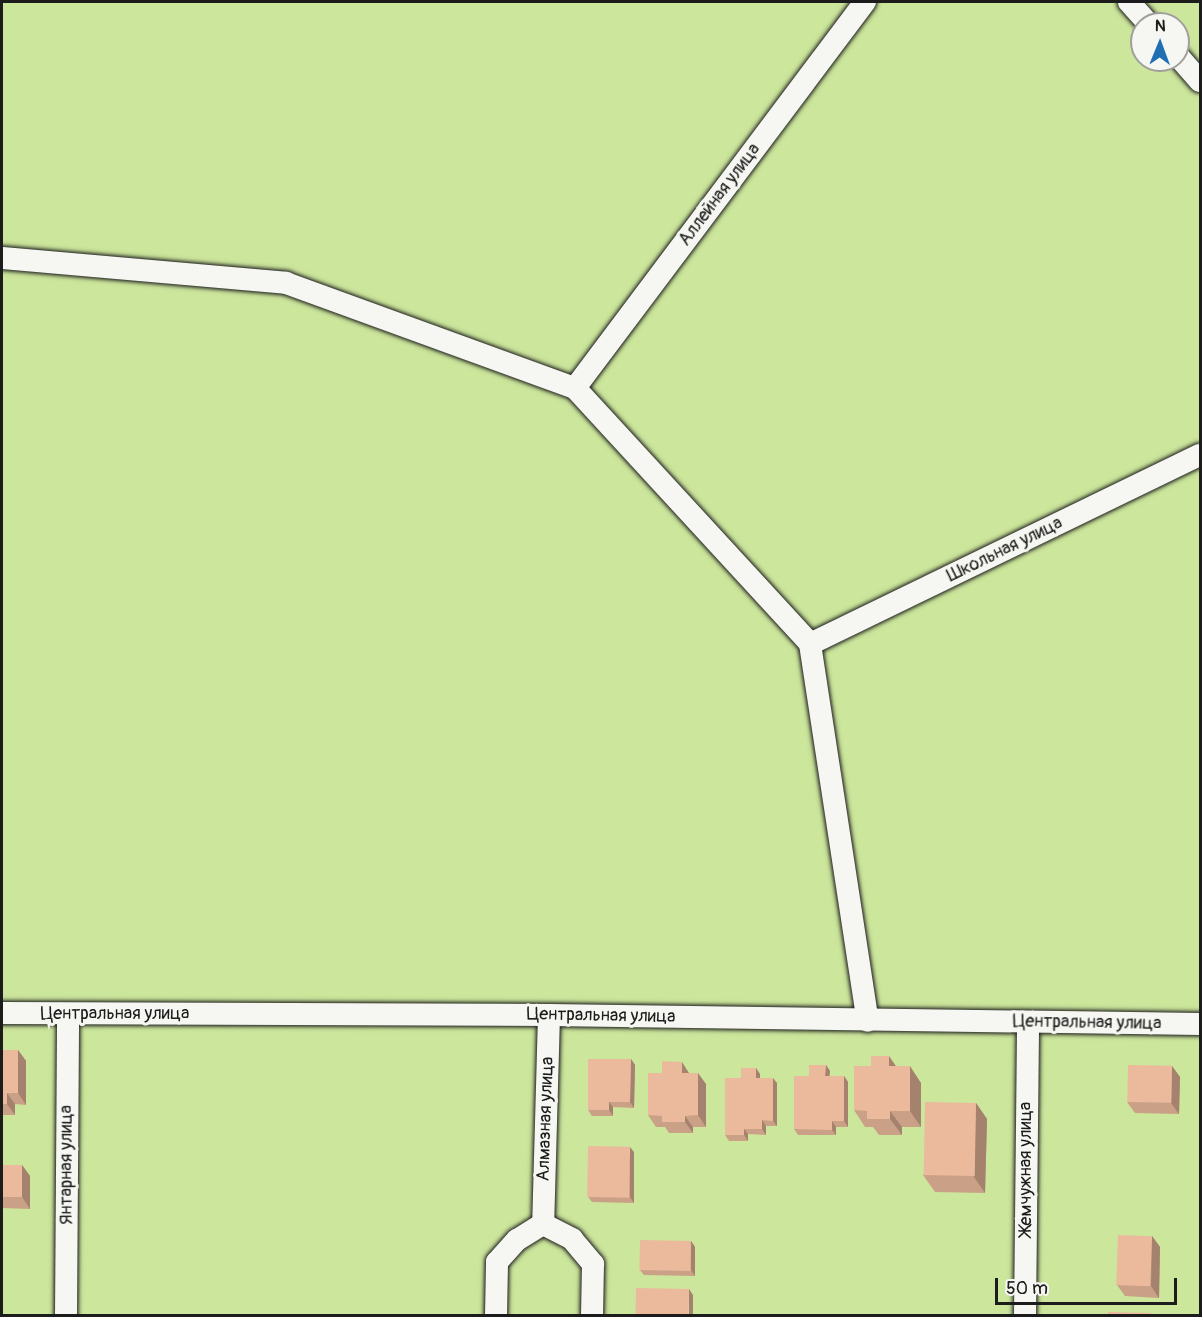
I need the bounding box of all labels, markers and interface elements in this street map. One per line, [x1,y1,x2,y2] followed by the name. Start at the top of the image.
[1130,12,1190,72] north arrow
[1155,16,1166,36] text: N
[674,140,766,250] street label: Аллейная улица
[944,513,1066,587] street label: Школьная улица
[41,1003,189,1025] street label: Центральная улица
[526,1004,676,1028] street label: Центральная улица
[1012,1011,1162,1035] street label: Центральная улица
[533,1056,559,1182] street label: Алмазная улица
[1015,1102,1037,1236] street label: Жемчужная улица
[56,1105,78,1225] street label: Янтарная улица
[998,1266,1180,1304] scale bar
[1006,1277,1048,1300] text: 50 m

